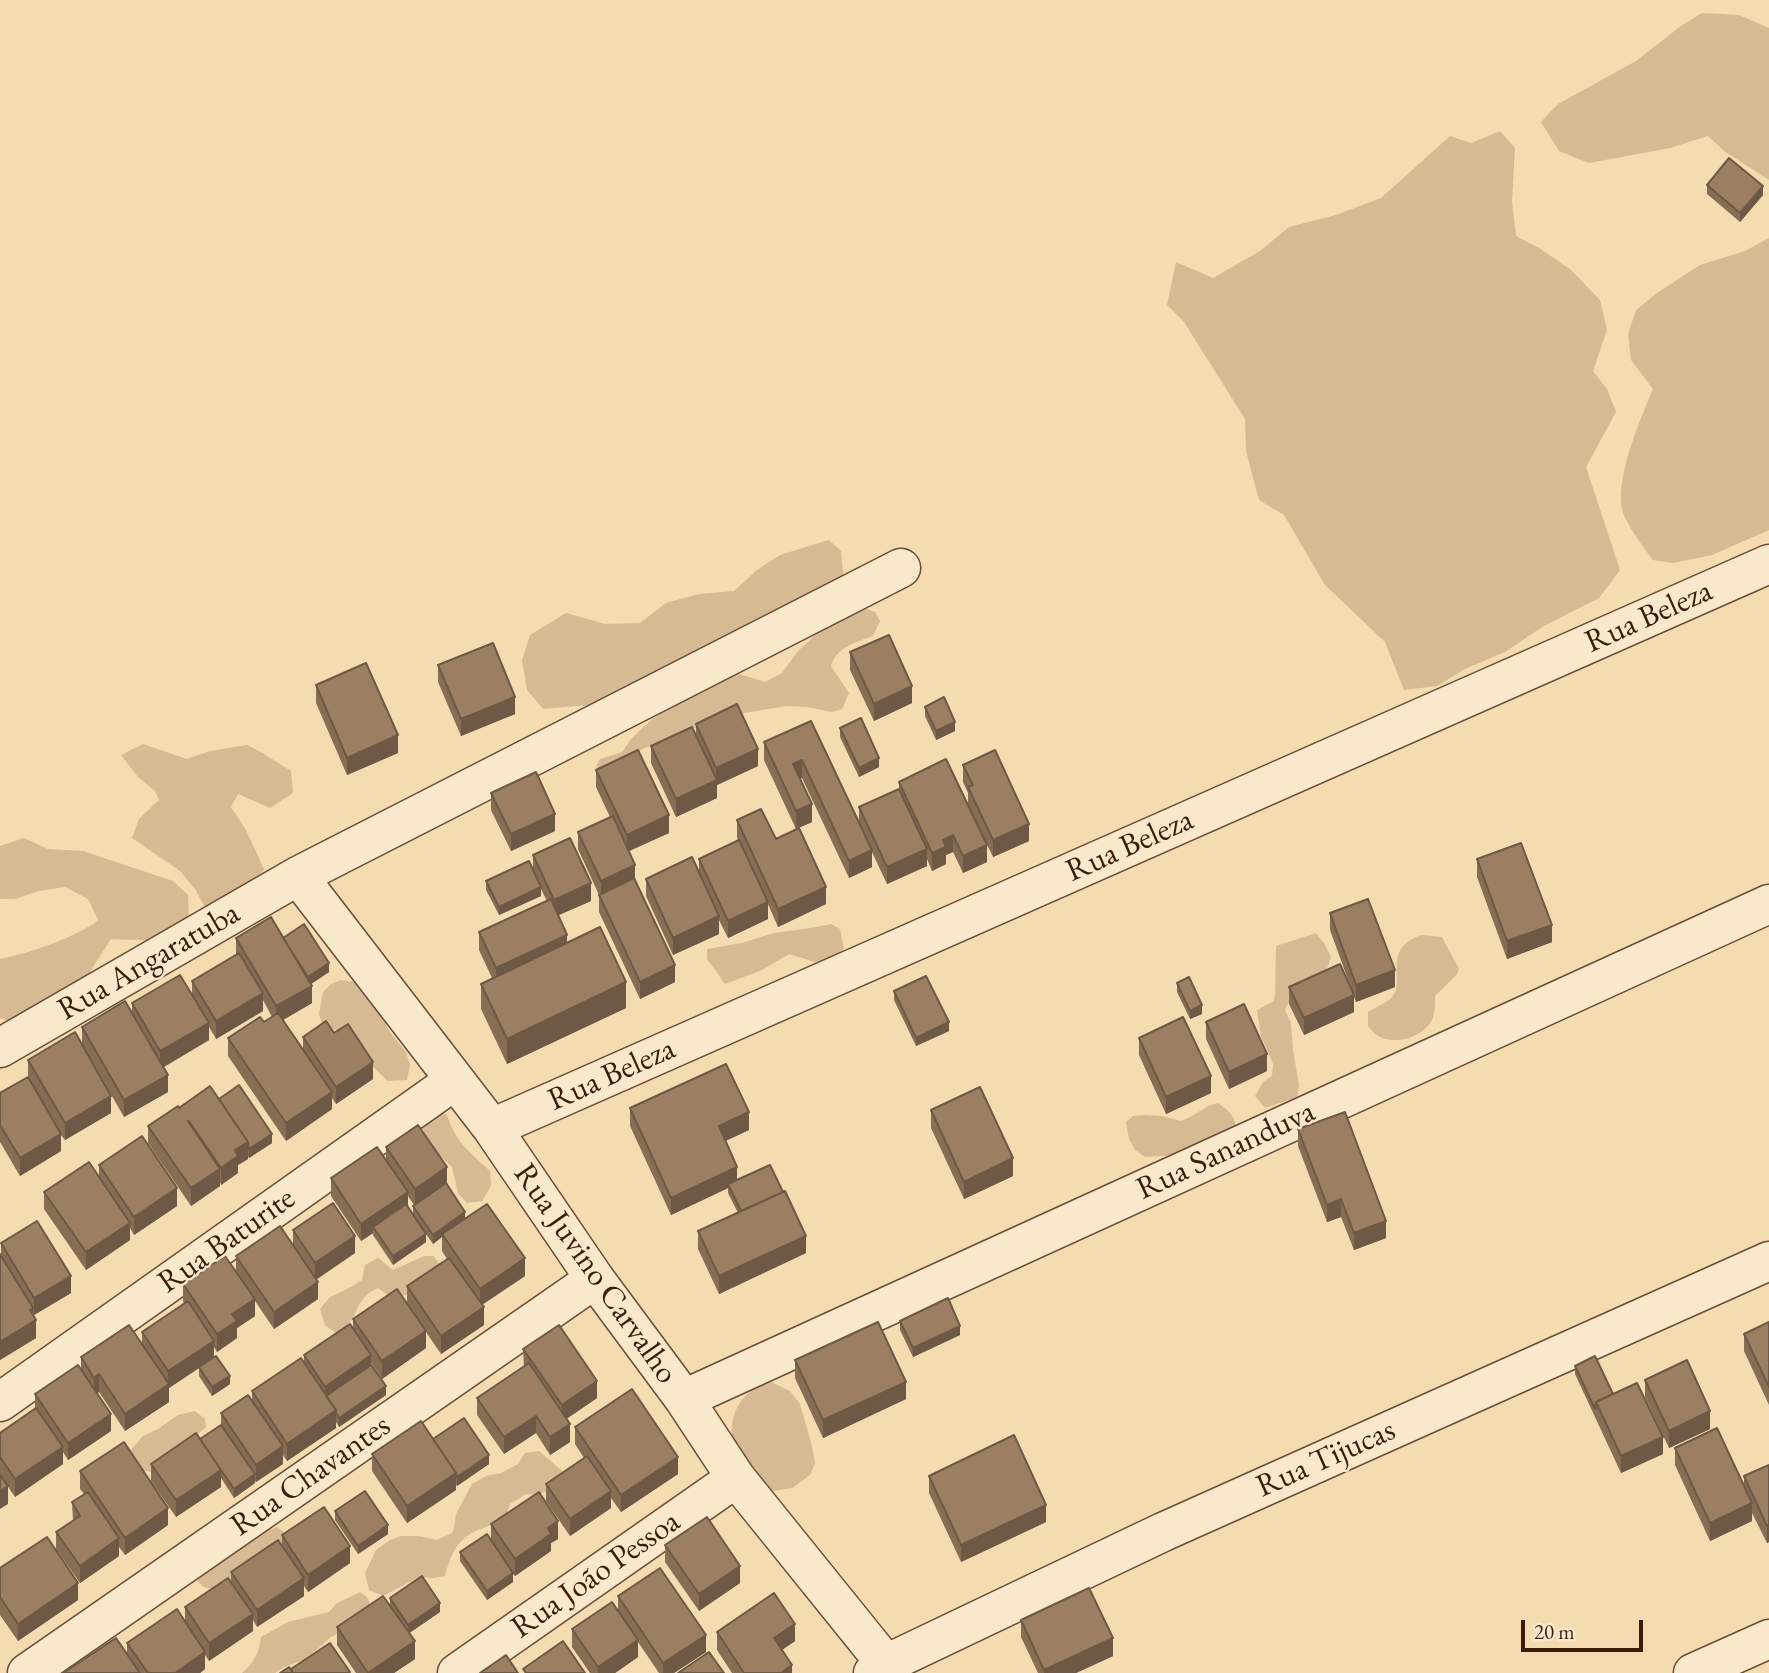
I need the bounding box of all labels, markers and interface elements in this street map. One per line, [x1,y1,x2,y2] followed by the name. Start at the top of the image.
[1579,572,1719,662] street label: Rua Beleza
[1060,801,1200,891] street label: Rua Beleza
[51,894,247,1030] street label: Rua Angaratuba
[542,1030,682,1120] street label: Rua Beleza
[1131,1093,1321,1209] street label: Rua Sananduva
[505,1156,685,1392] street label: Rua Juvino Carvalho
[151,1180,303,1302] street label: Rua Baturite
[224,1407,398,1545] street label: Rua Chavantes
[1251,1411,1401,1507] street label: Rua Tijucas
[504,1503,688,1647] street label: Rua João Pessoa
[1524,1606,1646,1650] scale bar
[1534,1618,1575,1645] text: 20 m

